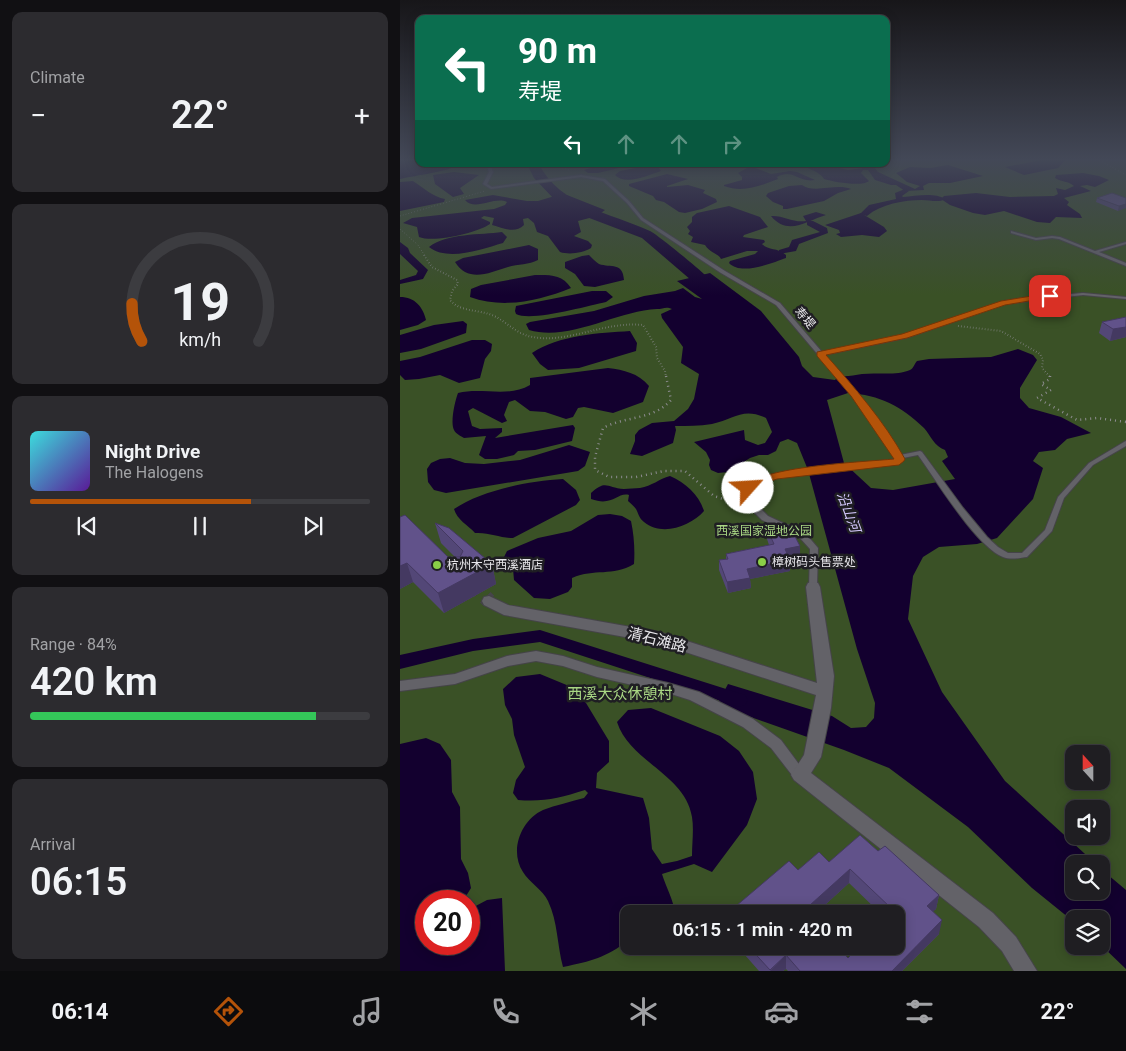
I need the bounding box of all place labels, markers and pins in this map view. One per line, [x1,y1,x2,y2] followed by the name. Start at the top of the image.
[1029,275,1071,317] pin
[772,555,856,569] place label: 樟树码头售票处
[756,556,768,568] marker: 樟树码头售票处
[447,558,543,572] place label: 杭州木守西溪酒店
[431,559,443,571] marker: 杭州木守西溪酒店

